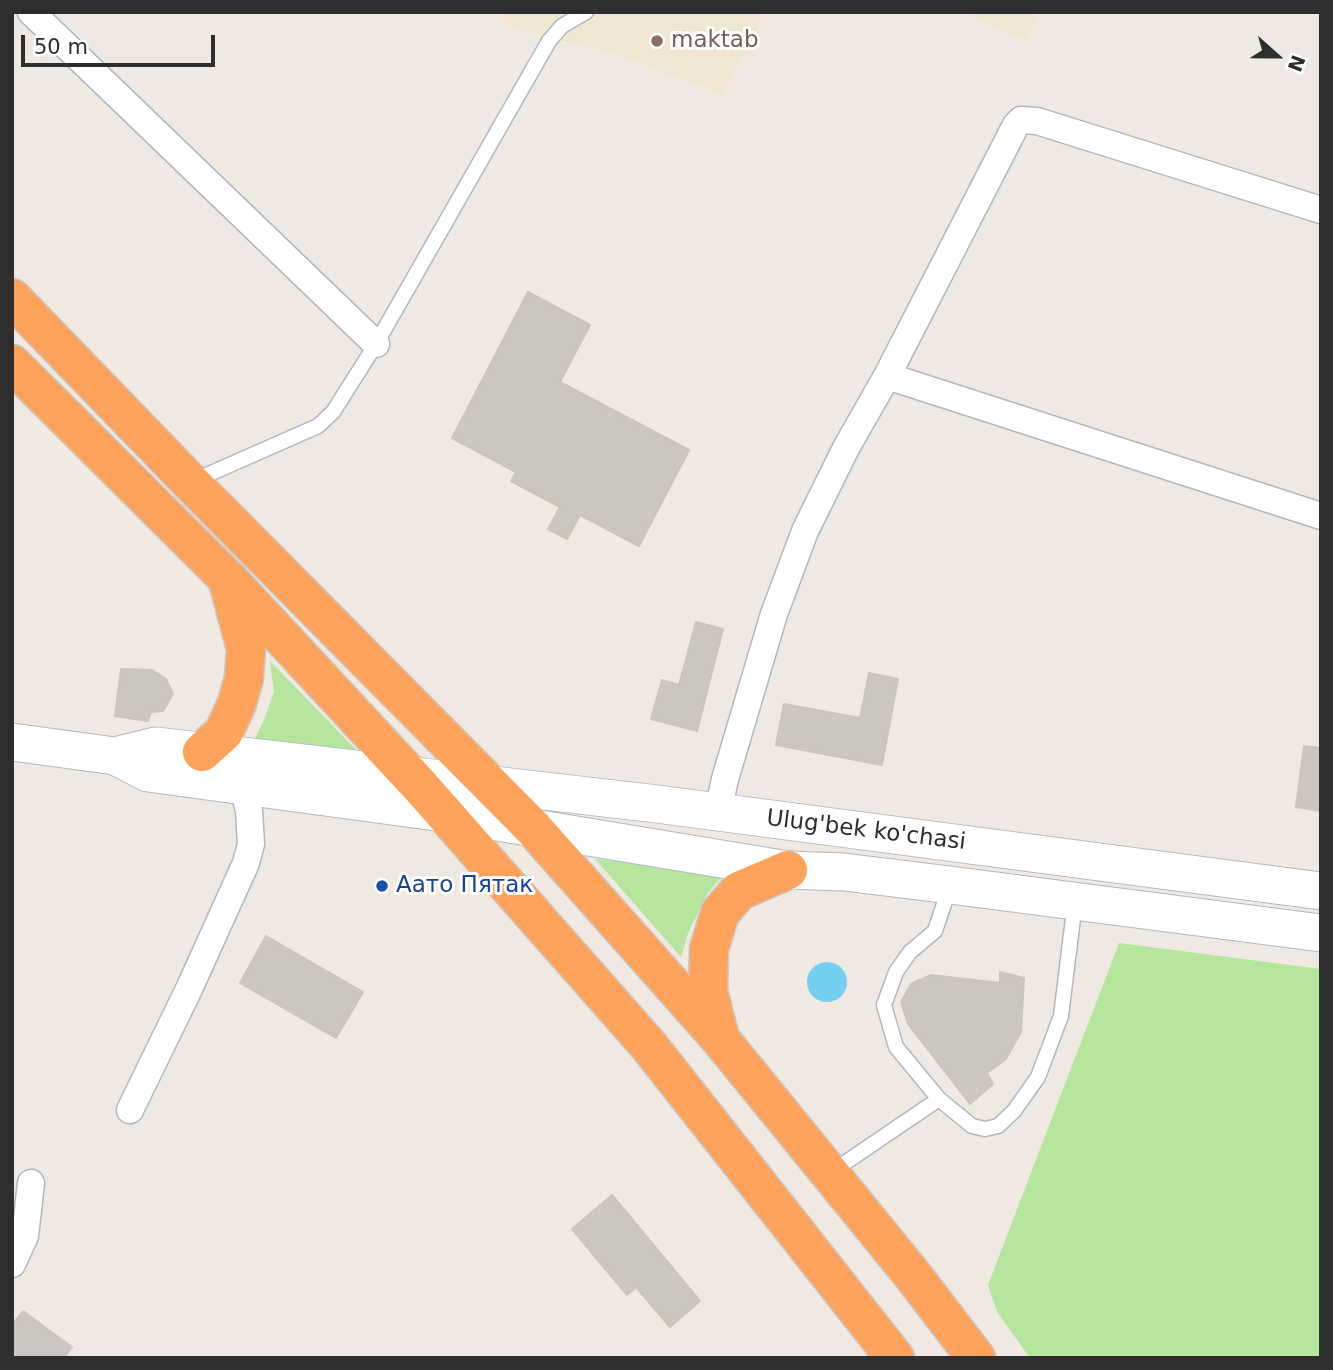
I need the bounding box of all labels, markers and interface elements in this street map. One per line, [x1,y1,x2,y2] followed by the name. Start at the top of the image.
[24,21,219,65] scale bar
[1242,21,1312,91] north arrow
[671,27,759,55] place label: maktab
[649,33,665,49] marker: maktab
[34,35,88,59] text: 50 m
[1283,52,1310,75] text: N
[765,805,967,857] street label: Ulug'bek ko'chasi
[396,872,533,900] place label: Аато Пятак
[374,878,390,894] marker: Аато Пятак

